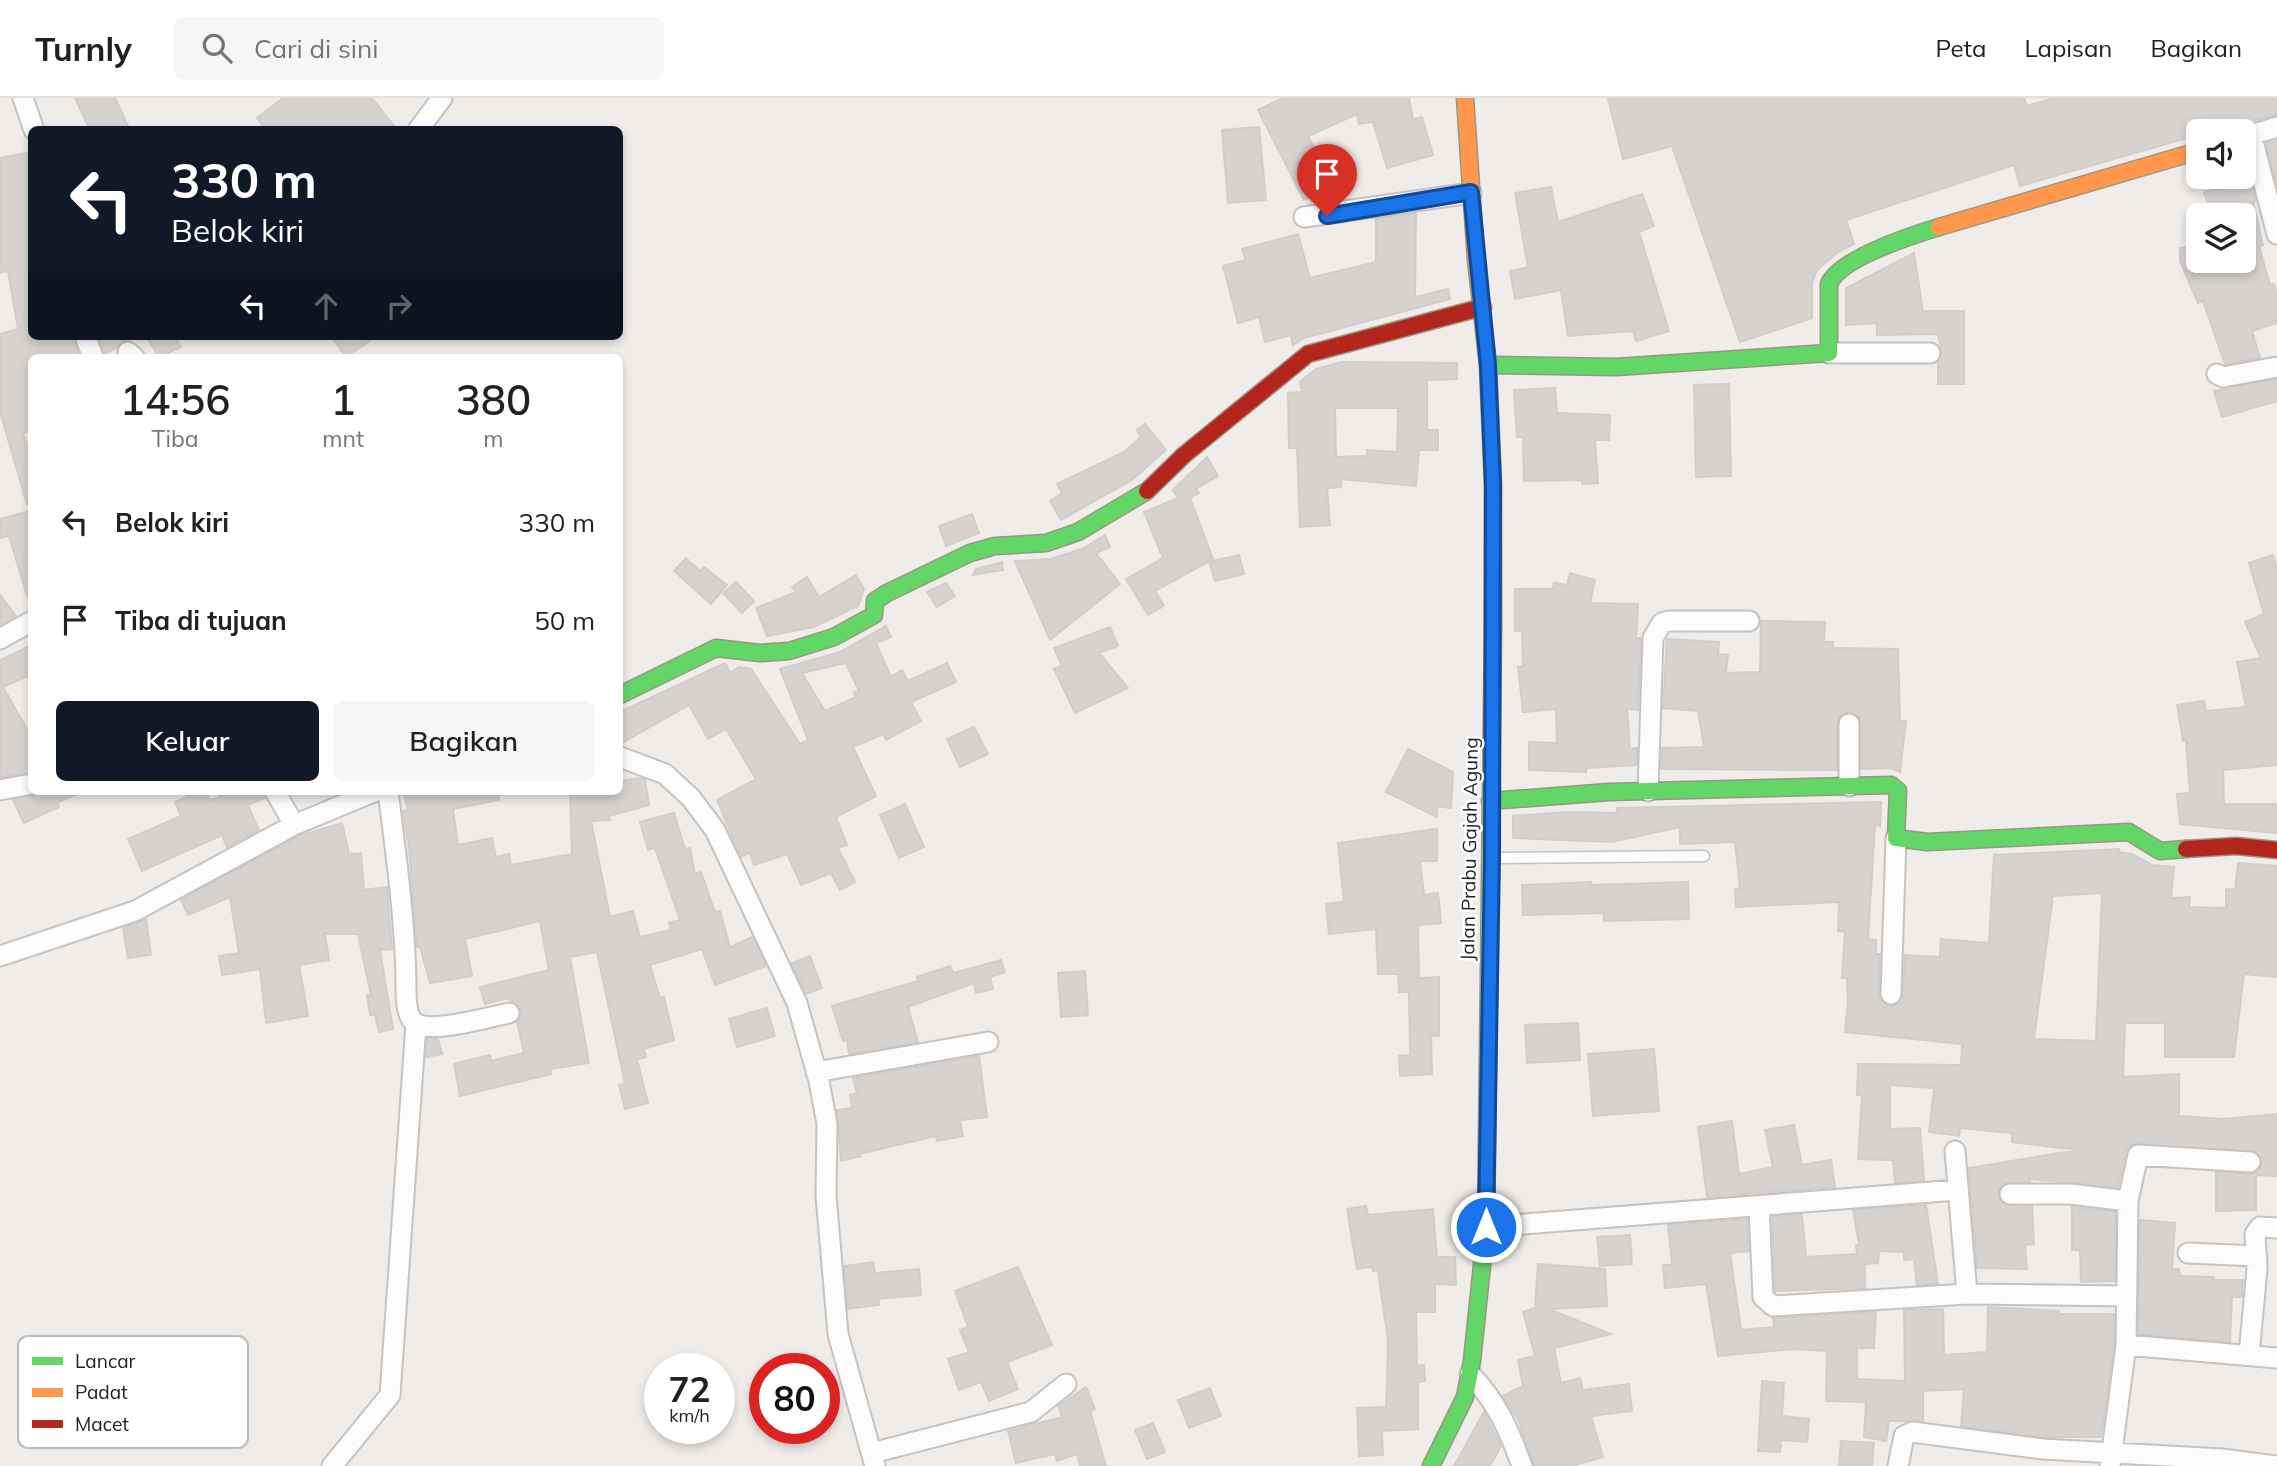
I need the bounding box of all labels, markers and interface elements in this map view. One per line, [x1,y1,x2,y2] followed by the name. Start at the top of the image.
[174,17,664,80] search box
[35,28,132,69] text: Turnly
[198,29,236,67] icon: search
[254,32,378,65] text: Cari di sini
[1935,33,1986,63] text: Peta
[2024,33,2112,63] text: Lapisan
[2150,33,2242,63] text: Bagikan
[2186,119,2256,273] map controls
[2186,119,2256,189] button: sound
[1297,144,1357,216] pin
[171,149,317,210] text: 330 m
[56,154,147,245] icon: left
[1308,155,1346,193] icon: arrive
[2186,203,2256,273] button: layers
[171,210,304,250] text: Belok kiri
[234,287,272,325] icon: left
[307,287,345,325] icon: ahead
[380,287,418,325] icon: right
[120,373,230,426] text: 14:56
[330,373,356,426] text: 1
[456,373,531,426] text: 380
[152,424,199,453] text: Tiba
[322,424,364,453] text: mnt
[483,424,504,453] text: m
[56,503,94,541] icon: left
[115,506,229,539] text: Belok kiri
[519,506,595,539] text: 330 m
[56,601,94,639] icon: arrive
[115,604,287,637] text: Tiba di tujuan
[534,604,595,637] text: 50 m
[56,701,319,781] button: Keluar
[333,701,595,781] button: Bagikan
[1455,737,1483,961] street label: Jalan Prabu Gajah Agung
[1449,1190,1523,1264] position arrow
[18,1336,248,1448] legend
[75,1349,136,1373] text: Lancar
[749,1353,840,1444] speed limit sign: 80
[668,1367,711,1411] text: 72
[75,1380,128,1404] text: Padat
[669,1404,710,1427] text: km/h
[75,1412,129,1436] text: Macet

